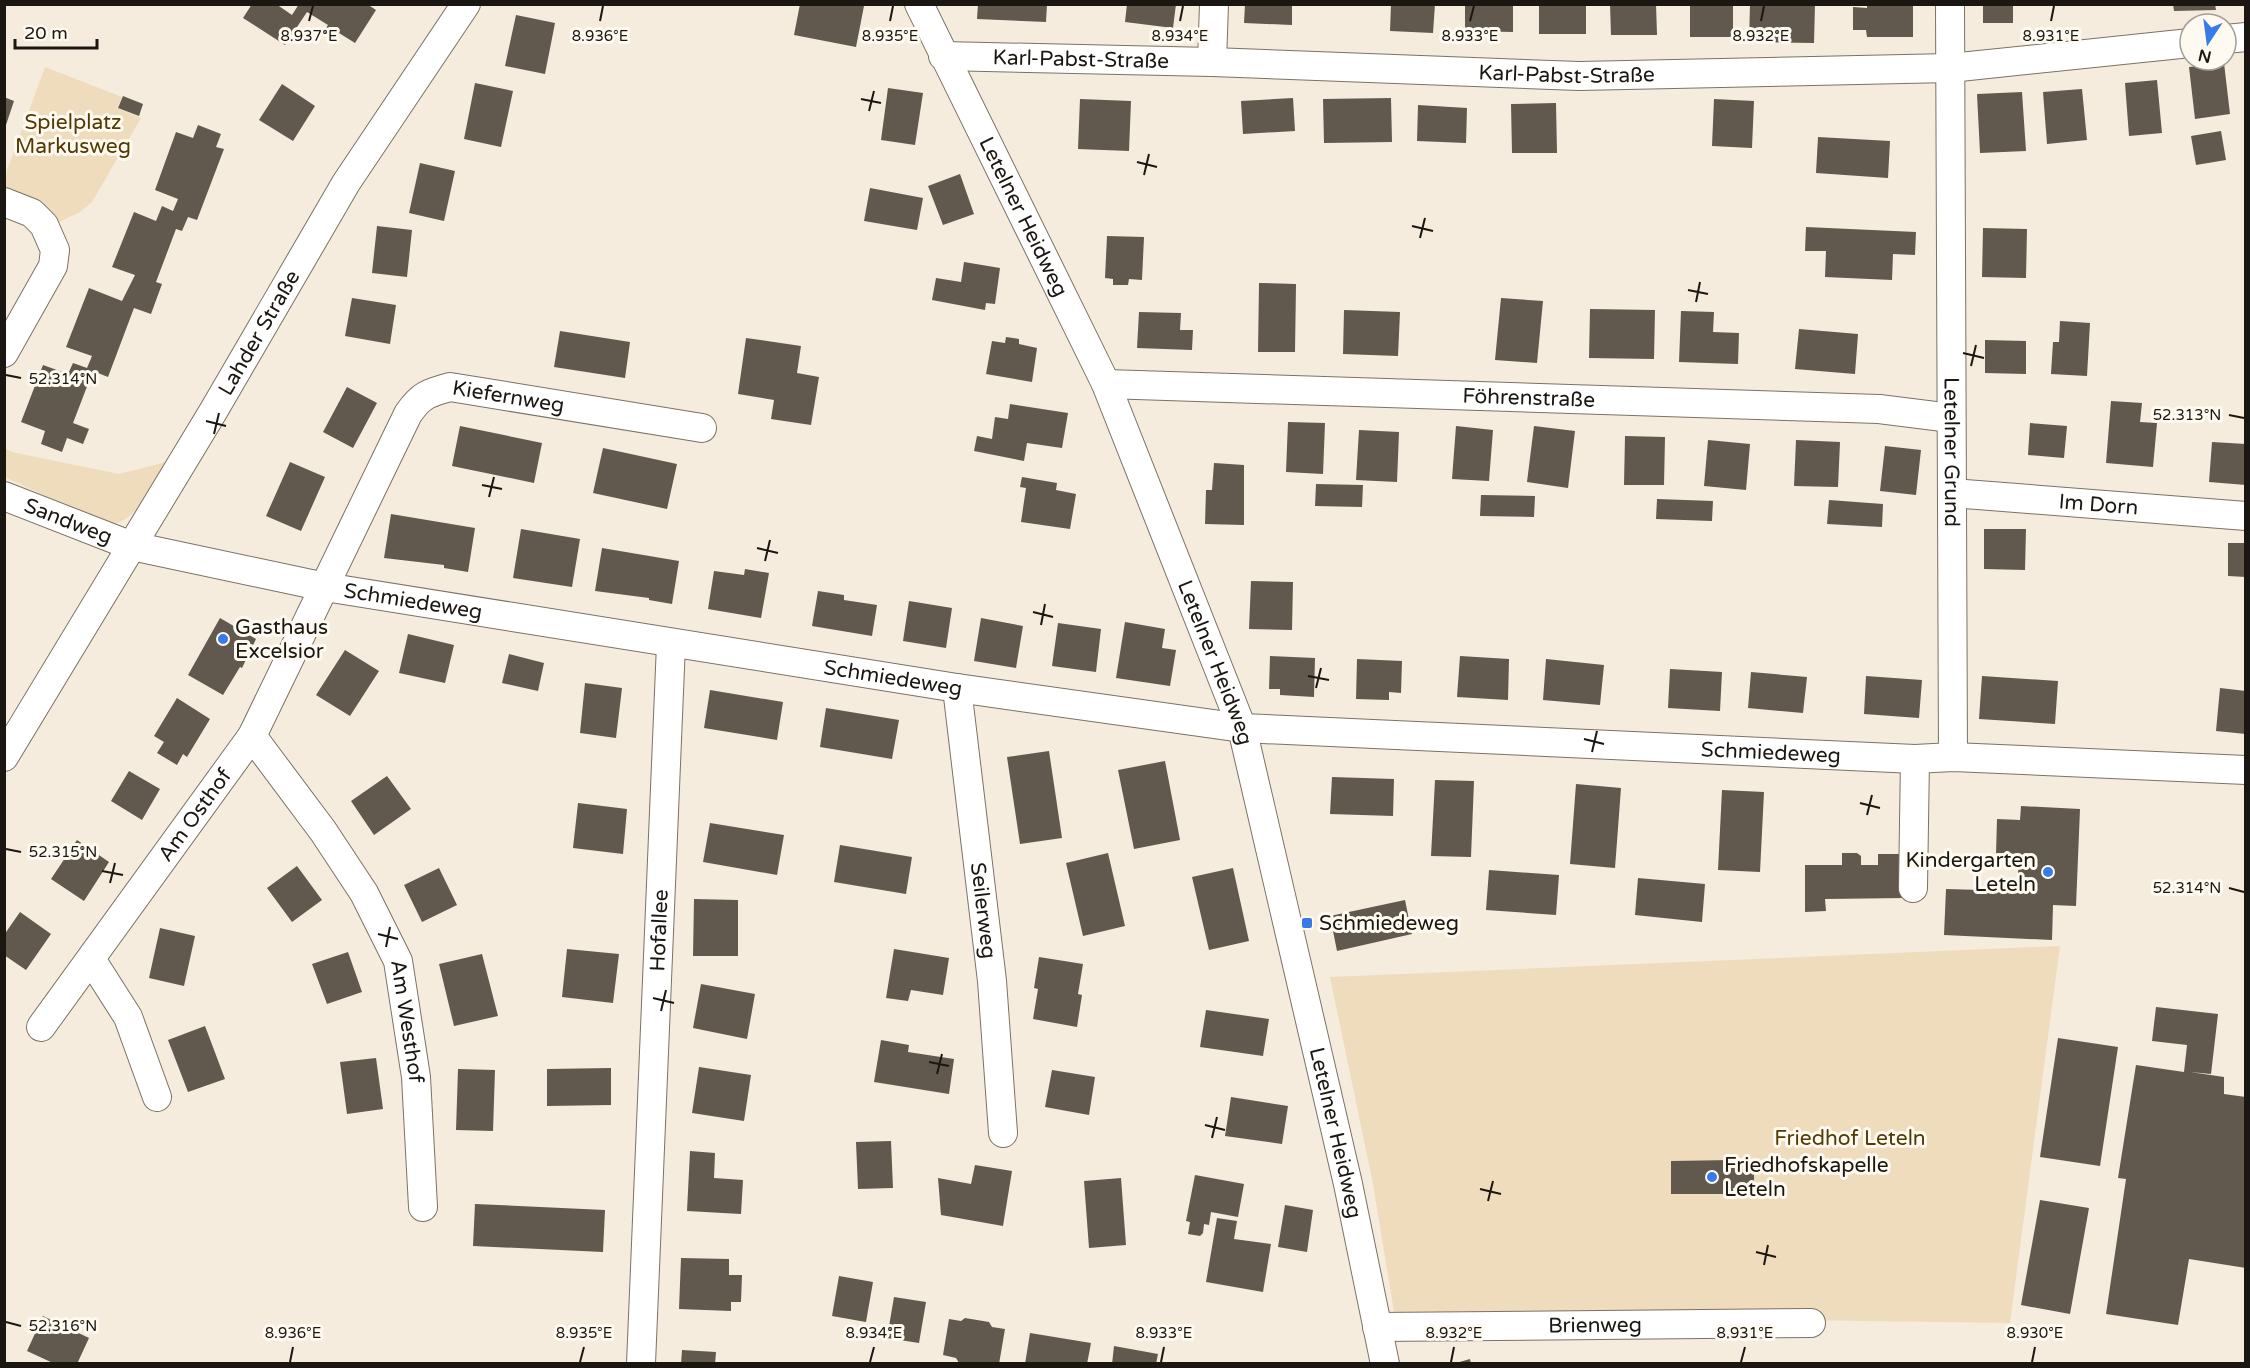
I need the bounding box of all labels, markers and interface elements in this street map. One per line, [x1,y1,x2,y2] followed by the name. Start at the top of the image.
[15,12,98,50] scale bar
[2178,12,2238,72] north arrow
[24,22,68,44] text: 20 m
[280,27,338,45] text: 8.937°E
[572,27,628,45] text: 8.936°E
[862,27,918,45] text: 8.935°E
[1152,27,1208,45] text: 8.934°E
[1442,27,1498,45] text: 8.933°E
[1733,27,1789,45] text: 8.932°E
[2023,27,2079,45] text: 8.931°E
[2196,44,2213,67] text: N
[992,45,1170,74] street label: Karl-Pabst-Straße
[1478,60,1655,89] street label: Karl-Pabst-Straße
[15,110,131,159] park label: Spielplatz Markusweg
[973,133,1073,301] street label: Letelner Heidweg
[213,266,306,400] street label: Lahder Straße
[29,370,97,388] text: 52.314°N
[451,376,566,418] street label: Kiefernweg
[1938,377,1964,527] street label: Letelner Grund
[1462,384,1595,413] street label: Föhrenstraße
[2153,406,2221,424] text: 52.313°N
[2058,489,2139,521] street label: Im Dorn
[20,493,116,550] street label: Sandweg
[1172,577,1258,747] street label: Letelner Heidweg
[342,578,484,625] street label: Schmiedeweg
[235,615,328,664] place label: Gasthaus Excelsior
[216,632,230,646] marker: Gasthaus Excelsior
[822,655,964,702] street label: Schmiedeweg
[1700,737,1841,769] street label: Schmiedeweg
[153,764,237,867] street label: Am Osthof
[29,843,97,861] text: 52.315°N
[1905,848,2036,897] place label: Kindergarten Leteln
[965,861,1001,960] street label: Seilerweg
[2041,865,2055,879] marker: Kindergarten Leteln
[2153,879,2221,897] text: 52.314°N
[645,889,674,972] street label: Hofallee
[1319,911,1459,936] place label: Schmiedeweg
[1300,916,1314,930] marker: Schmiedeweg
[385,958,428,1083] street label: Am Westhof
[1304,1045,1367,1221] street label: Letelner Heidweg
[1774,1126,1926,1151] park label: Friedhof Leteln
[1724,1153,1889,1202] place label: Friedhofskapelle Leteln
[1705,1170,1719,1184] marker: Friedhofskapelle Leteln
[1548,1313,1642,1338] street label: Brienweg
[29,1317,97,1335] text: 52.316°N
[265,1324,321,1342] text: 8.936°E
[556,1324,612,1342] text: 8.935°E
[846,1324,902,1342] text: 8.934°E
[1136,1324,1192,1342] text: 8.933°E
[1426,1324,1482,1342] text: 8.932°E
[1717,1324,1773,1342] text: 8.931°E
[2007,1324,2063,1342] text: 8.930°E

